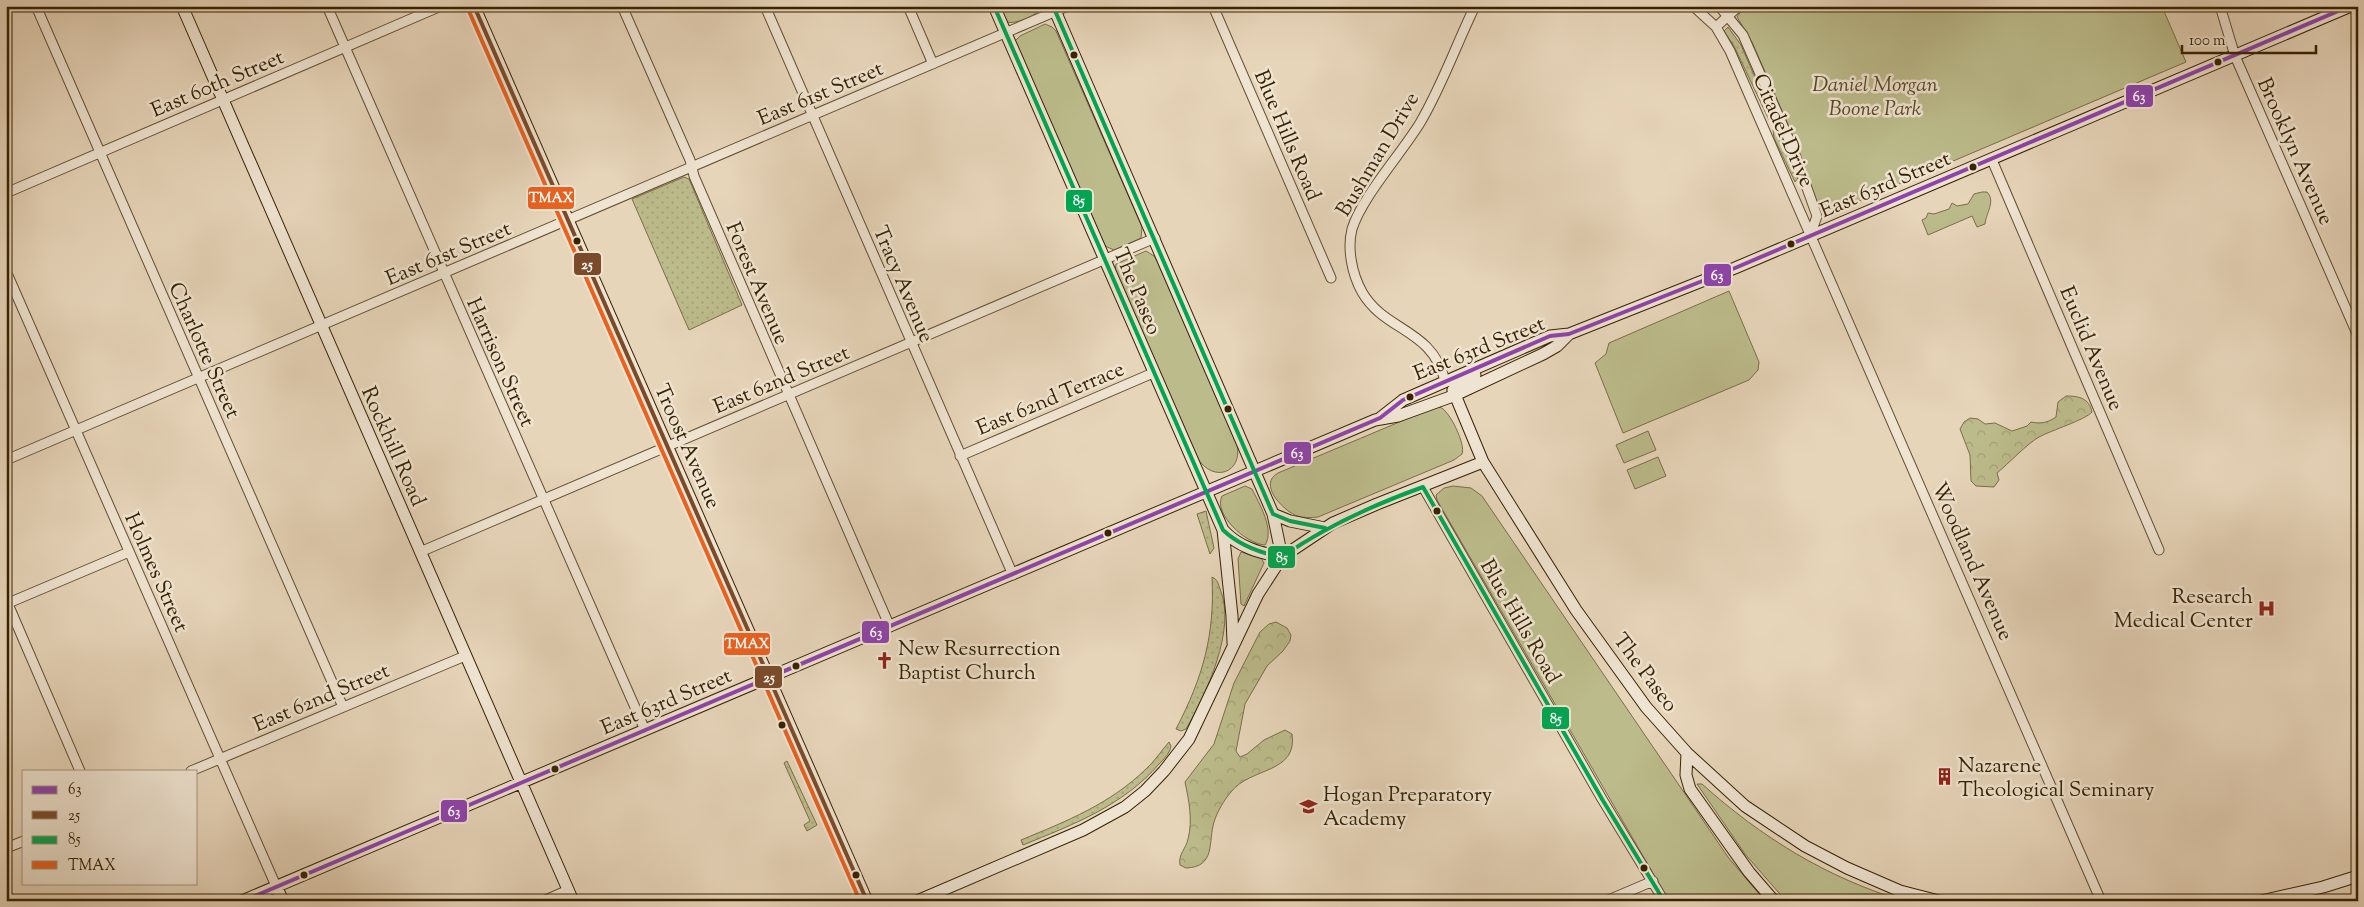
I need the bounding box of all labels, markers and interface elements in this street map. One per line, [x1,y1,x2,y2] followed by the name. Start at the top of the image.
[2182,22,2315,54] scale bar
[2189,31,2226,52] text: 100 m
[147,43,289,126] street label: East 60th Street
[1069,50,1079,60] unlabelled marker
[753,55,888,135] street label: East 61st Street
[2213,57,2223,67] unlabelled marker
[1245,66,1327,206] street label: Blue Hills Road
[1744,69,1821,192] street label: Citadel Drive
[1812,71,1938,125] park label: Daniel Morgan Boone Park
[2248,73,2340,230] street label: Brooklyn Avenue
[2125,84,2154,108] line badge: 63
[1330,87,1428,223] street label: Bushman Drive
[2133,88,2146,108] text: 63
[1816,145,1956,227] street label: East 63rd Street
[1968,162,1978,172] unlabelled marker
[527,186,575,210] line badge: TMAX
[529,189,574,209] text: TMAX
[1065,189,1093,213] line badge: 85
[1073,192,1085,212] text: 85
[381,215,516,295] street label: East 61st Street
[717,218,795,350] street label: Forest Avenue
[864,222,940,348] street label: Tracy Avenue
[572,236,582,246] unlabelled marker
[1786,239,1796,249] unlabelled marker
[1104,244,1168,340] street label: The Paseo
[573,252,602,276] line badge: 25
[581,256,593,276] text: 25
[1703,263,1732,287] line badge: 63
[1711,267,1724,287] text: 63
[160,278,247,424] street label: Charlotte Street
[2050,282,2130,416] street label: Euclid Avenue
[457,293,541,432] street label: Harrison Street
[1409,310,1550,390] street label: East 63rd Street
[709,339,854,423] street label: East 62nd Street
[972,355,1129,445] street label: East 62nd Terrace
[645,380,727,514] street label: Troost Avenue
[352,382,432,512] street label: Rockhill Road
[1405,392,1415,402] unlabelled marker
[1223,404,1233,414] unlabelled marker
[1283,441,1312,465] line badge: 63
[1291,445,1304,465] text: 63
[1923,478,2020,646] street label: Woodland Avenue
[1432,506,1442,516] unlabelled marker
[115,508,195,637] street label: Holmes Street
[1103,528,1113,538] unlabelled marker
[1267,545,1296,569] line badge: 85
[1276,549,1288,569] text: 85
[1471,554,1567,690] street label: Blue Hills Road
[2114,583,2253,637] place label: Research Medical Center
[2257,598,2277,618] hospital icon: Research Medical Center
[861,620,890,644] line badge: 63
[870,624,883,644] text: 63
[1605,627,1684,719] street label: The Paseo
[723,632,771,656] line badge: TMAX
[725,635,770,655] text: TMAX
[898,635,1061,689] place label: New Resurrection Baptist Church
[874,650,894,670] church icon: New Resurrection Baptist Church
[249,657,394,741] street label: East 62nd Street
[791,661,801,671] unlabelled marker
[597,662,737,744] street label: East 63rd Street
[754,665,783,689] line badge: 25
[763,669,775,689] text: 25
[1541,706,1570,730] line badge: 85
[1550,710,1562,730] text: 85
[777,720,787,730] unlabelled marker
[1958,752,2155,806] place label: Nazarene Theological Seminary
[550,764,560,774] unlabelled marker
[1934,767,1954,787] building icon: Nazarene Theological Seminary
[22,770,198,884] legend
[68,780,82,801] text: 63
[1323,781,1493,835] place label: Hogan Preparatory Academy
[1299,796,1319,816] school or university icon: Hogan Preparatory Academy
[440,799,468,823] line badge: 63
[448,803,461,823] text: 63
[68,806,80,827] text: 25
[68,830,81,851] text: 85
[68,856,116,877] text: TMAX
[1639,863,1649,873] unlabelled marker
[299,870,309,880] unlabelled marker
[851,870,861,880] unlabelled marker

